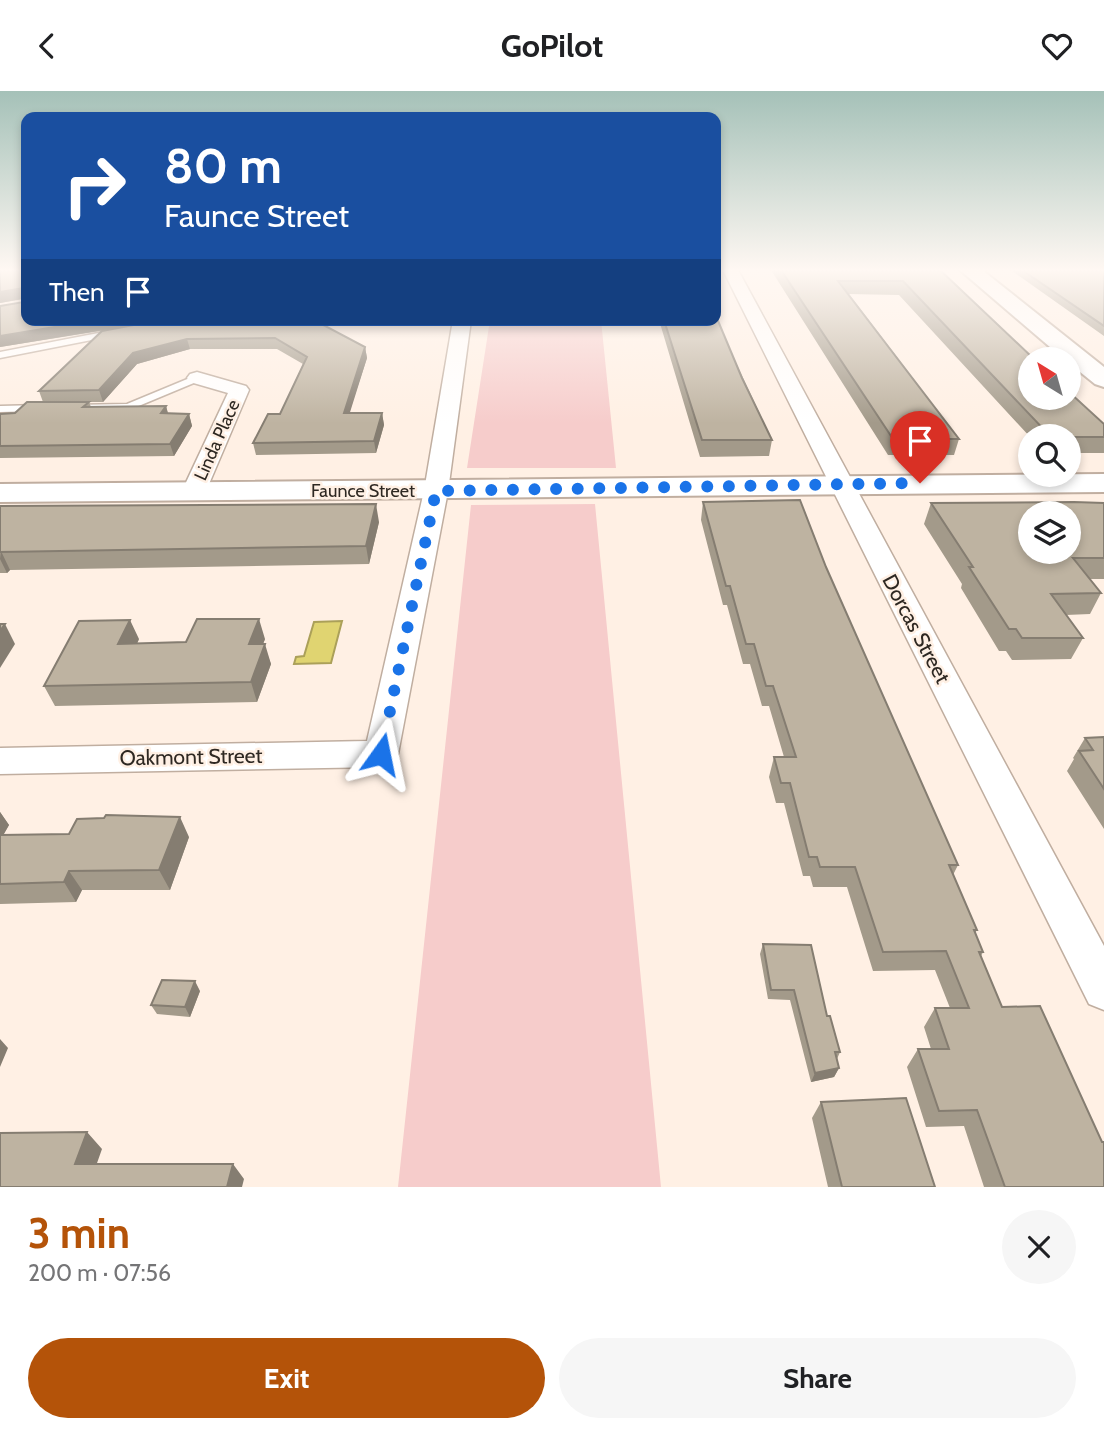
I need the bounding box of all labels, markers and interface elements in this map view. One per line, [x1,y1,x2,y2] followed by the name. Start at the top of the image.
[501,26,603,65] text: GoPilot
[28,27,66,65] icon: back
[1038,27,1076,65] icon: heart
[164,136,282,195] text: 80 m
[49,140,140,231] icon: right
[164,196,349,235] text: Faunce Street
[119,273,157,311] icon: arrive
[49,276,105,308] text: Then
[1018,347,1082,409] north arrow
[1018,347,1081,564] map controls
[189,396,245,484] street label: Linda Place
[890,411,950,483] pin
[901,422,939,460] icon: arrive
[1018,424,1081,487] button: search
[311,480,415,502] street label: Faunce Street
[1018,501,1081,564] button: layers
[877,570,956,688] street label: Dorcas Street
[344,717,418,791] position arrow
[119,743,263,770] street label: Oakmont Street
[28,1207,130,1259] text: 3 min
[1002,1210,1076,1284] button: close
[28,1259,171,1287] text: 200 m · 07:56
[28,1338,545,1418] button: Exit
[559,1338,1076,1418] button: Share

